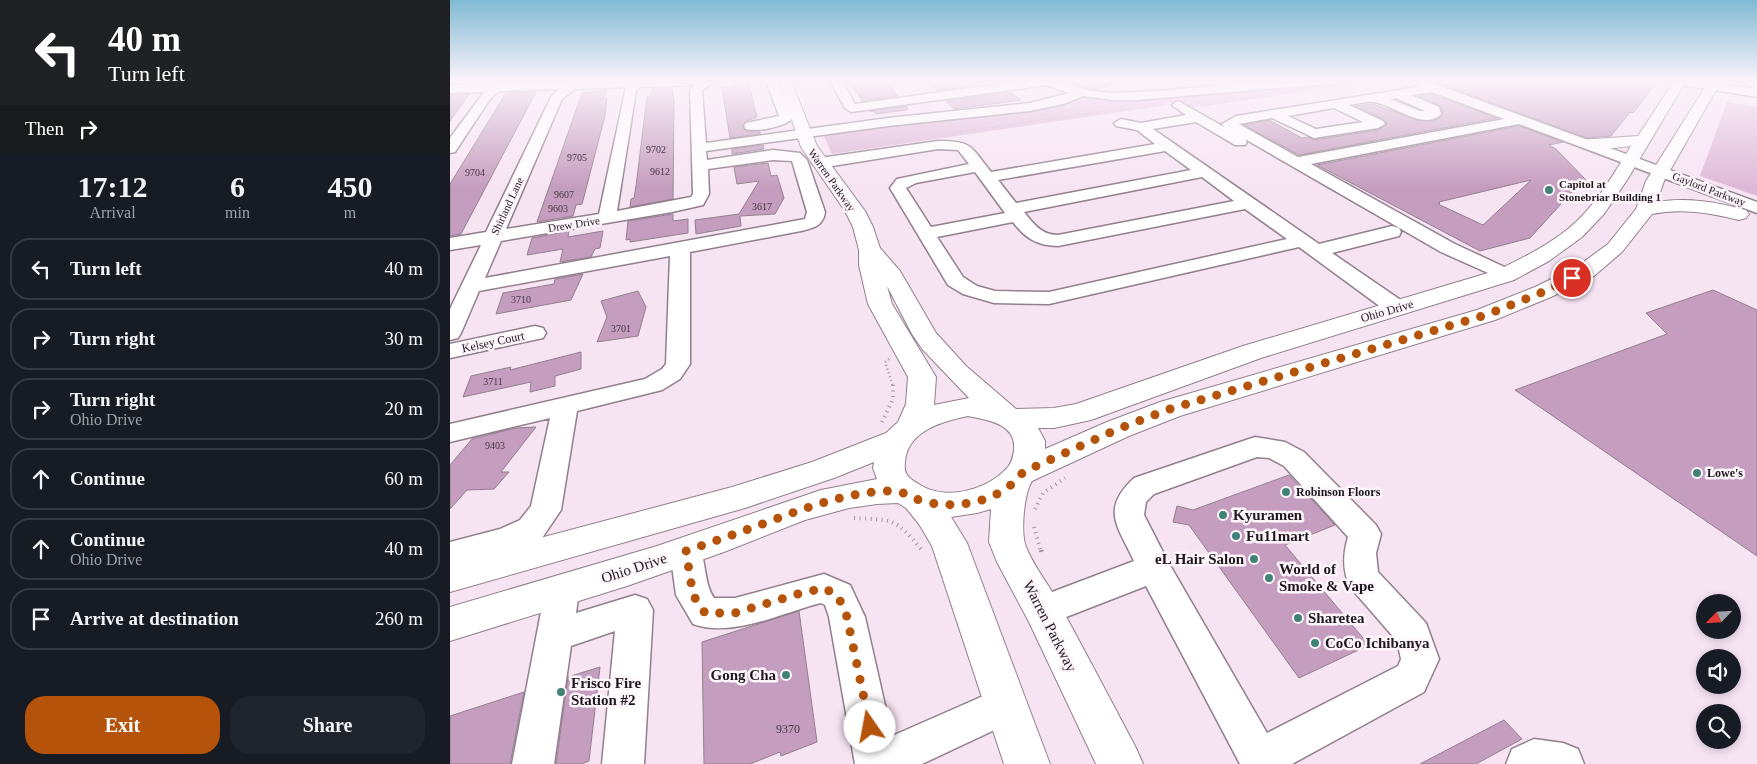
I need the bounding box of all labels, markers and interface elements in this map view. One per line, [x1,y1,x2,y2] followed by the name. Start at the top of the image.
[25,20,90,85] icon: left
[108,20,181,59] text: 40 m
[108,61,185,86] text: Turn left
[74,115,102,143] icon: right
[25,118,64,139] text: Then
[646,144,666,155] house number: 9702
[806,147,858,214] street label: Warren Parkway
[567,152,587,163] house number: 9705
[650,166,670,177] house number: 9612
[465,167,485,178] house number: 9704
[78,170,148,203] text: 17:12
[230,170,245,203] text: 6
[327,170,372,203] text: 450
[1671,170,1748,209] street label: Gaylord Parkway
[488,175,526,237] street label: Shirland Lane
[1559,178,1661,203] place label: Capitol at Stonebriar Building 1
[1543,184,1555,196] marker: Capitol at Stonebriar Building 1
[554,189,574,200] house number: 9607
[752,201,772,212] house number: 3617
[548,203,568,214] house number: 9603
[89,204,136,221] text: Arrival
[225,204,250,221] text: min
[344,204,356,221] text: m
[547,214,601,234] street label: Drew Drive
[27,255,55,283] icon: left
[1551,257,1593,299] pin
[70,258,142,279] text: Turn left
[384,258,423,279] text: 40 m
[1558,264,1586,292] icon: arrive
[511,294,531,305] house number: 3710
[1359,297,1415,325] street label: Ohio Drive
[611,323,631,334] house number: 3701
[27,325,55,353] icon: right
[70,328,155,349] text: Turn right
[384,328,423,349] text: 30 m
[460,328,526,355] street label: Kelsey Court
[483,376,503,387] house number: 3711
[70,389,155,410] text: Turn right
[27,395,55,423] icon: right
[384,398,423,419] text: 20 m
[70,411,142,428] text: Ohio Drive
[485,440,505,451] house number: 9403
[27,465,55,493] icon: ahead
[1707,466,1743,480] place label: Lowe's
[1691,467,1703,479] marker: Lowe's
[70,468,145,489] text: Continue
[384,468,423,489] text: 60 m
[1296,485,1381,499] place label: Robinson Floors
[1280,486,1292,498] marker: Robinson Floors
[1233,507,1303,523] place label: Kyuramen
[1217,509,1229,521] marker: Kyuramen
[1246,528,1309,544] place label: Fu11mart
[70,529,145,550] text: Continue
[1230,530,1242,542] marker: Fu11mart
[27,535,55,563] icon: ahead
[384,538,423,559] text: 40 m
[599,550,669,586] street label: Ohio Drive
[70,551,142,568] text: Ohio Drive
[1155,551,1245,567] place label: eL Hair Salon
[1248,553,1260,565] marker: eL Hair Salon
[1279,561,1374,594] place label: World of Smoke & Vape
[1263,572,1275,584] marker: World of Smoke & Vape
[1020,578,1080,675] street label: Warren Parkway
[1696,594,1741,639] north arrow
[1696,594,1741,749] map controls
[27,605,55,633] icon: arrive
[70,608,239,629] text: Arrive at destination
[375,608,423,629] text: 260 m
[1308,610,1365,626] place label: Sharetea
[1292,612,1304,624] marker: Sharetea
[1325,635,1430,651] place label: CoCo Ichibanya
[1309,637,1321,649] marker: CoCo Ichibanya
[1696,649,1741,694] button: sound
[711,667,776,683] place label: Gong Cha
[780,669,792,681] marker: Gong Cha
[571,675,641,708] place label: Frisco Fire Station #2
[555,686,567,698] marker: Frisco Fire Station #2
[25,696,220,754] button: Exit
[230,696,425,754] button: Share
[843,700,895,752] position arrow
[1696,704,1741,749] button: search
[776,722,800,736] house number: 9370

